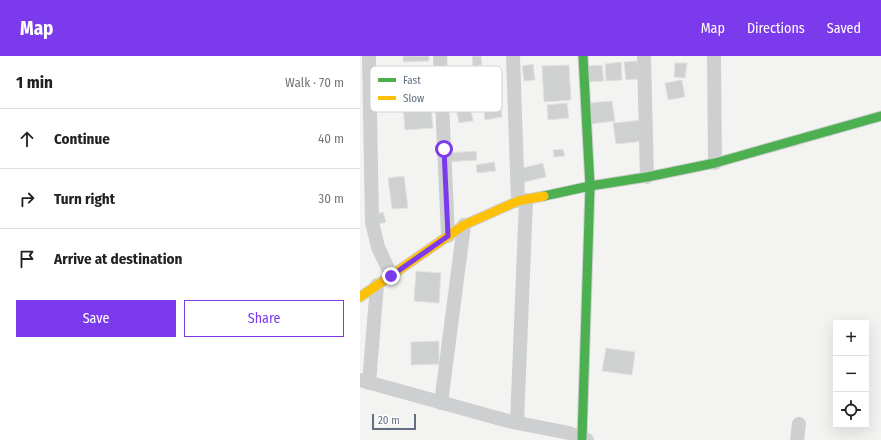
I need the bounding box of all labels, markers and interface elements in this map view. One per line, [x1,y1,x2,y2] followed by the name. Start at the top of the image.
[20,17,53,40] text: Map
[701,20,725,37] text: Map
[747,20,805,37] text: Directions
[827,20,861,37] text: Saved
[370,66,502,112] legend
[16,72,53,93] text: 1 min
[403,74,421,87] text: Fast
[285,75,344,90] text: Walk · 70 m
[403,92,424,105] text: Slow
[16,128,38,150] icon: ahead
[54,130,110,148] text: Continue
[318,131,344,146] text: 40 m
[435,140,453,158] route start
[16,188,38,210] icon: right
[54,190,115,208] text: Turn right
[318,191,344,206] text: 30 m
[16,248,38,270] icon: arrive
[54,250,182,268] text: Arrive at destination
[382,267,400,285] route end
[16,300,176,337] button: Save
[184,300,344,337] button: Share
[833,320,869,428] map controls
[833,320,869,356] button: +
[833,356,869,392] button: −
[833,392,869,428] button: locate
[372,412,416,431] scale bar
[378,414,400,427] text: 20 m

